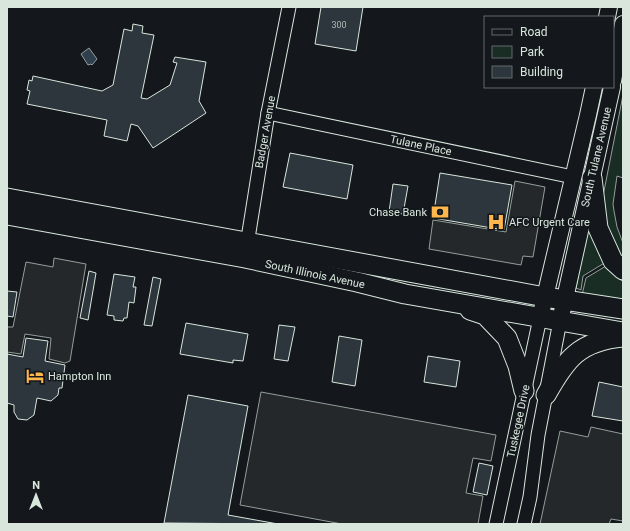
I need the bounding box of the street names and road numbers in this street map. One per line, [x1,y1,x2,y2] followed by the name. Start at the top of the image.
[253,95,278,169] street label: Badger Avenue
[579,106,614,208] street label: South Tulane Avenue
[389,133,453,158] street label: Tulane Place
[264,258,366,291] street label: South Illinois Avenue
[504,383,533,459] street label: Tuskegee Drive

